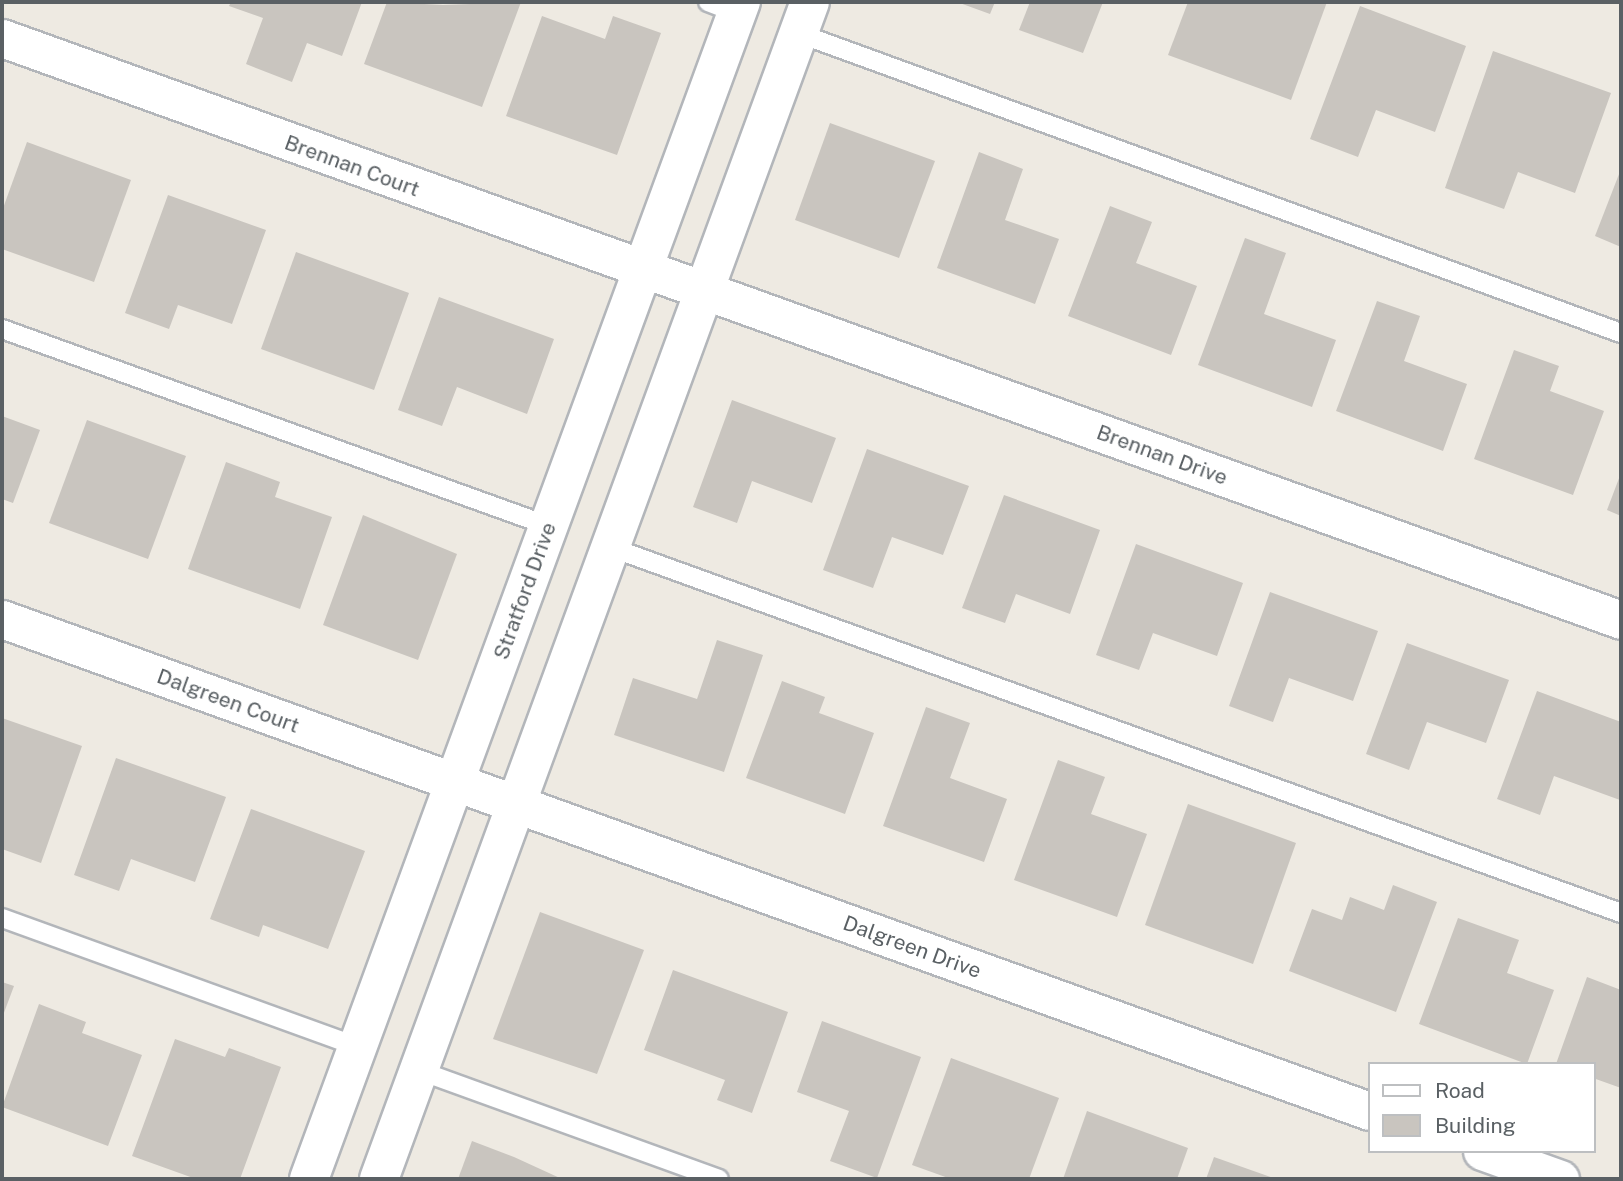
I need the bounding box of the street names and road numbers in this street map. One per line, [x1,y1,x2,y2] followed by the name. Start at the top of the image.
[281,130,423,202] street label: Brennan Court
[1093,420,1231,490] street label: Brennan Drive
[489,519,561,663] street label: Stratford Drive
[153,664,303,738] street label: Dalgreen Court
[839,910,985,984] street label: Dalgreen Drive

